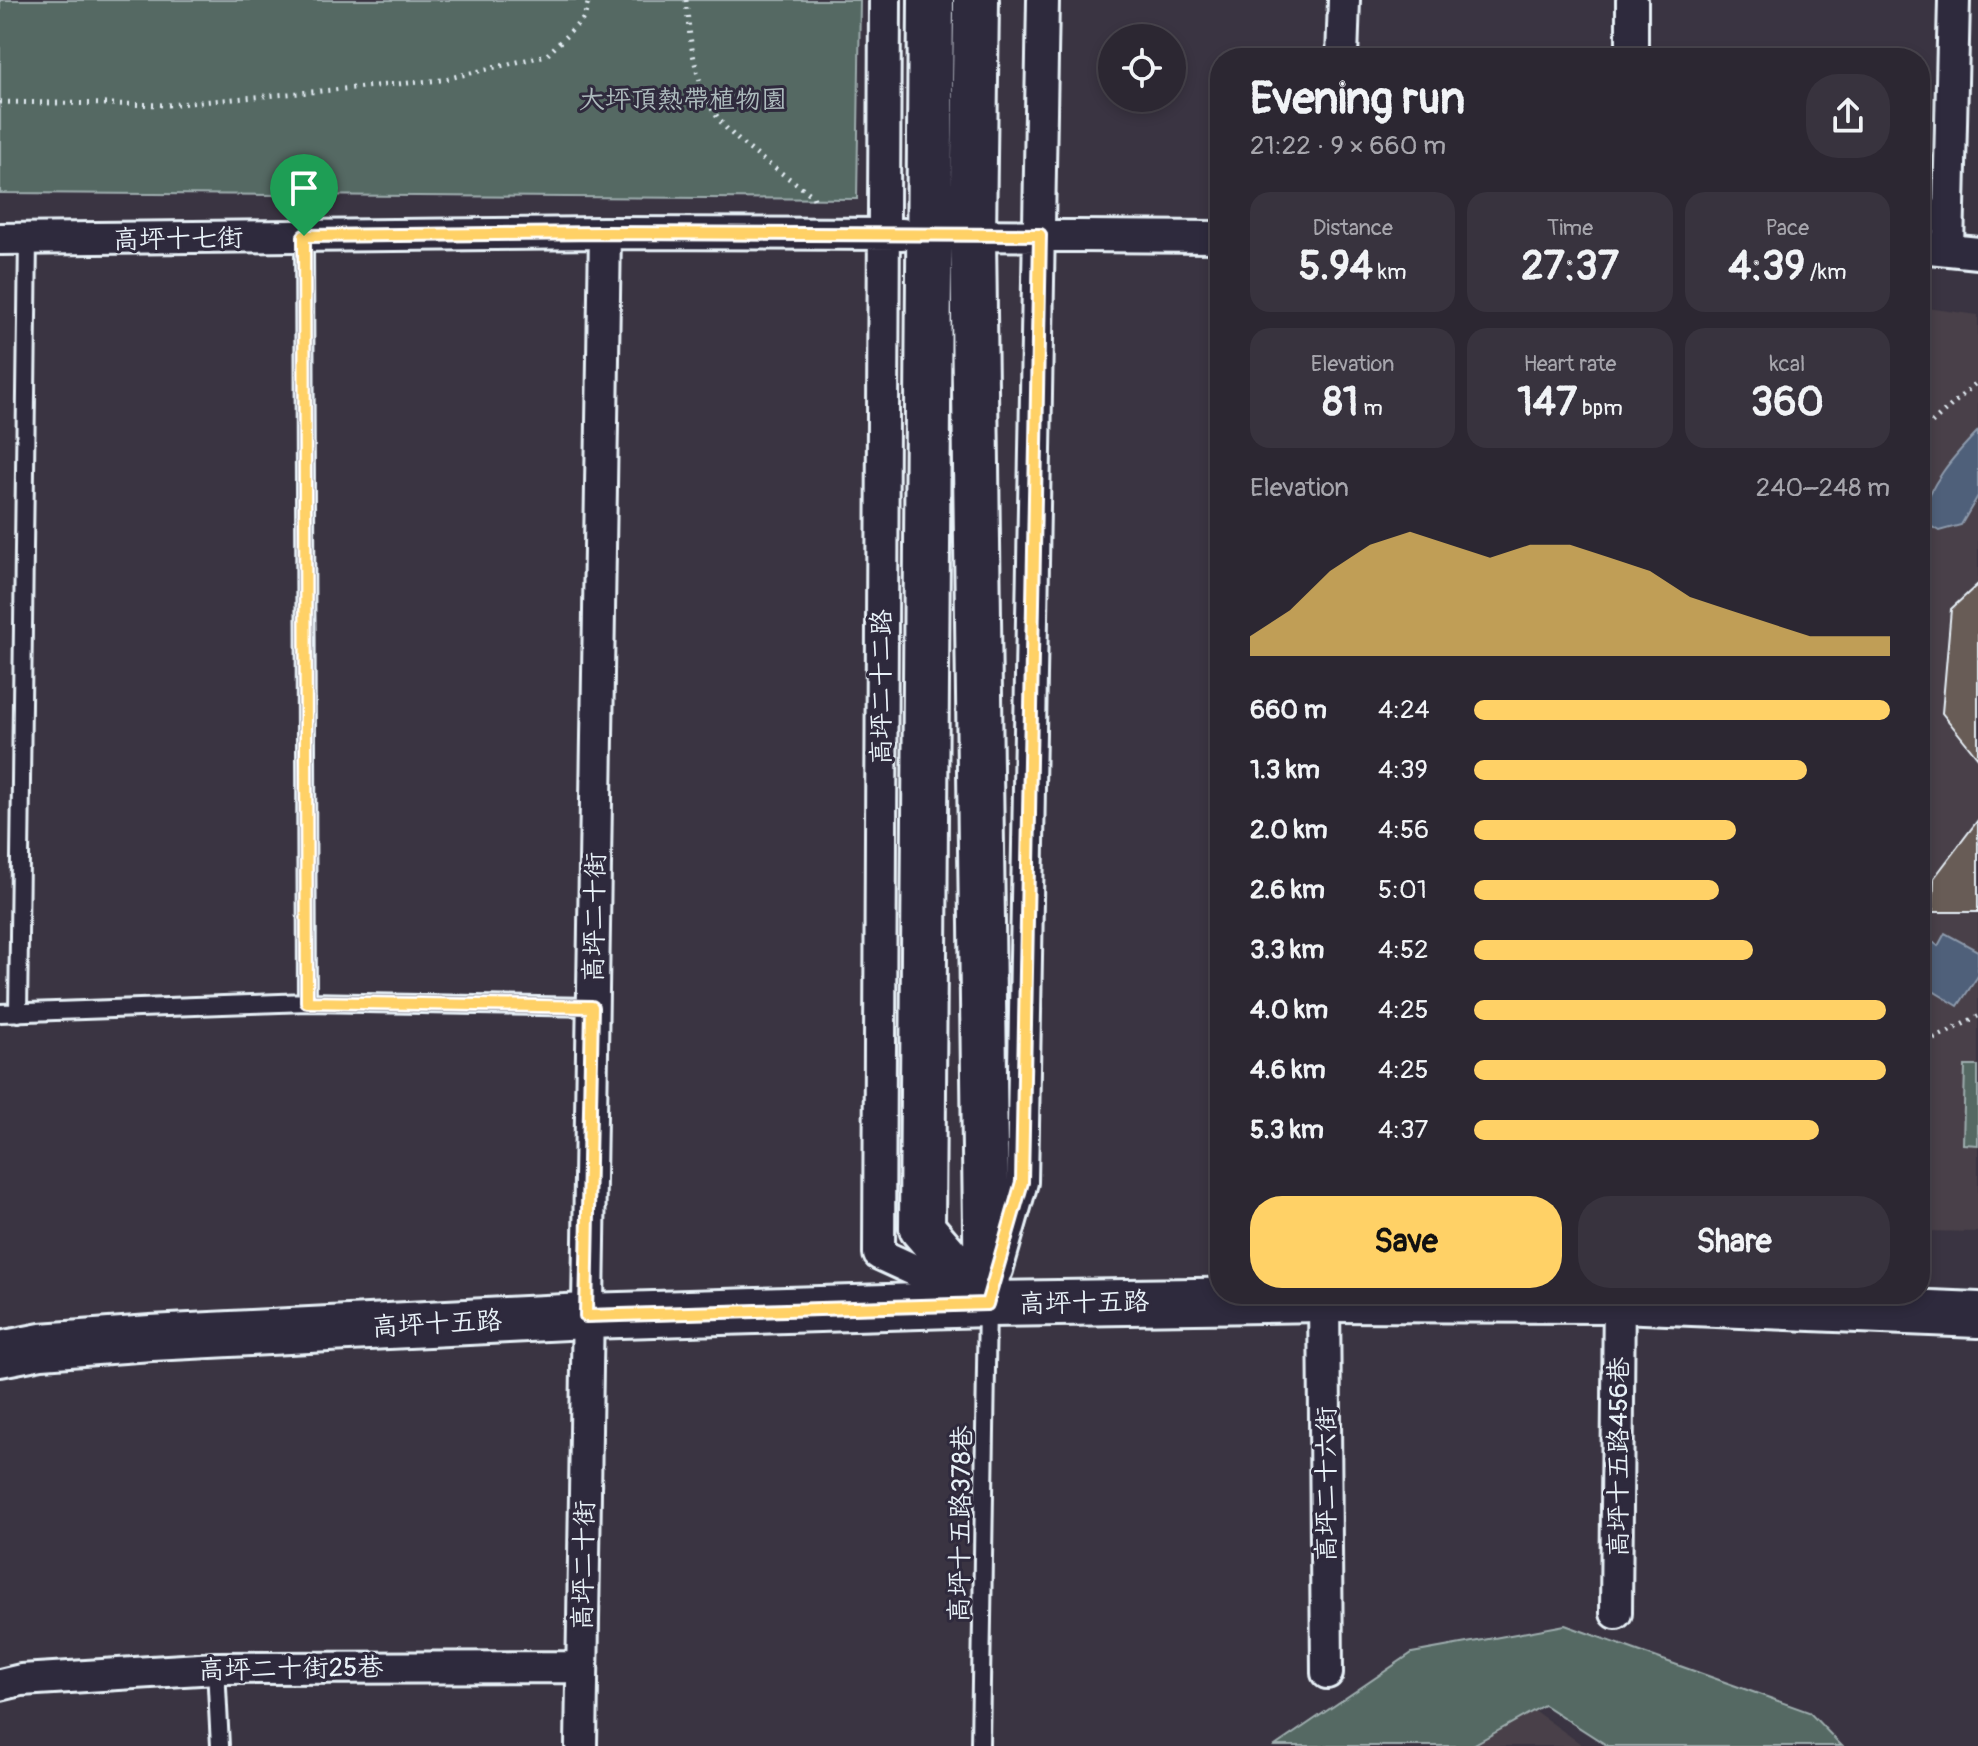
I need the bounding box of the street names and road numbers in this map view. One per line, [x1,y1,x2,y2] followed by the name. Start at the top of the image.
[113,222,243,256] street label: 高坪十七街
[866,609,898,765] street label: 高坪二十二路
[578,852,612,982] street label: 高坪二十街
[1019,1286,1149,1320] street label: 高坪十五路
[371,1305,503,1343] street label: 高坪十五路
[1603,1357,1635,1557] street label: 高坪十五路456巷
[1311,1406,1343,1562] street label: 高坪二十六街
[943,1425,979,1623] street label: 高坪十五路378巷
[567,1500,601,1630] street label: 高坪二十街
[198,1651,384,1687] street label: 高坪二十街25巷

